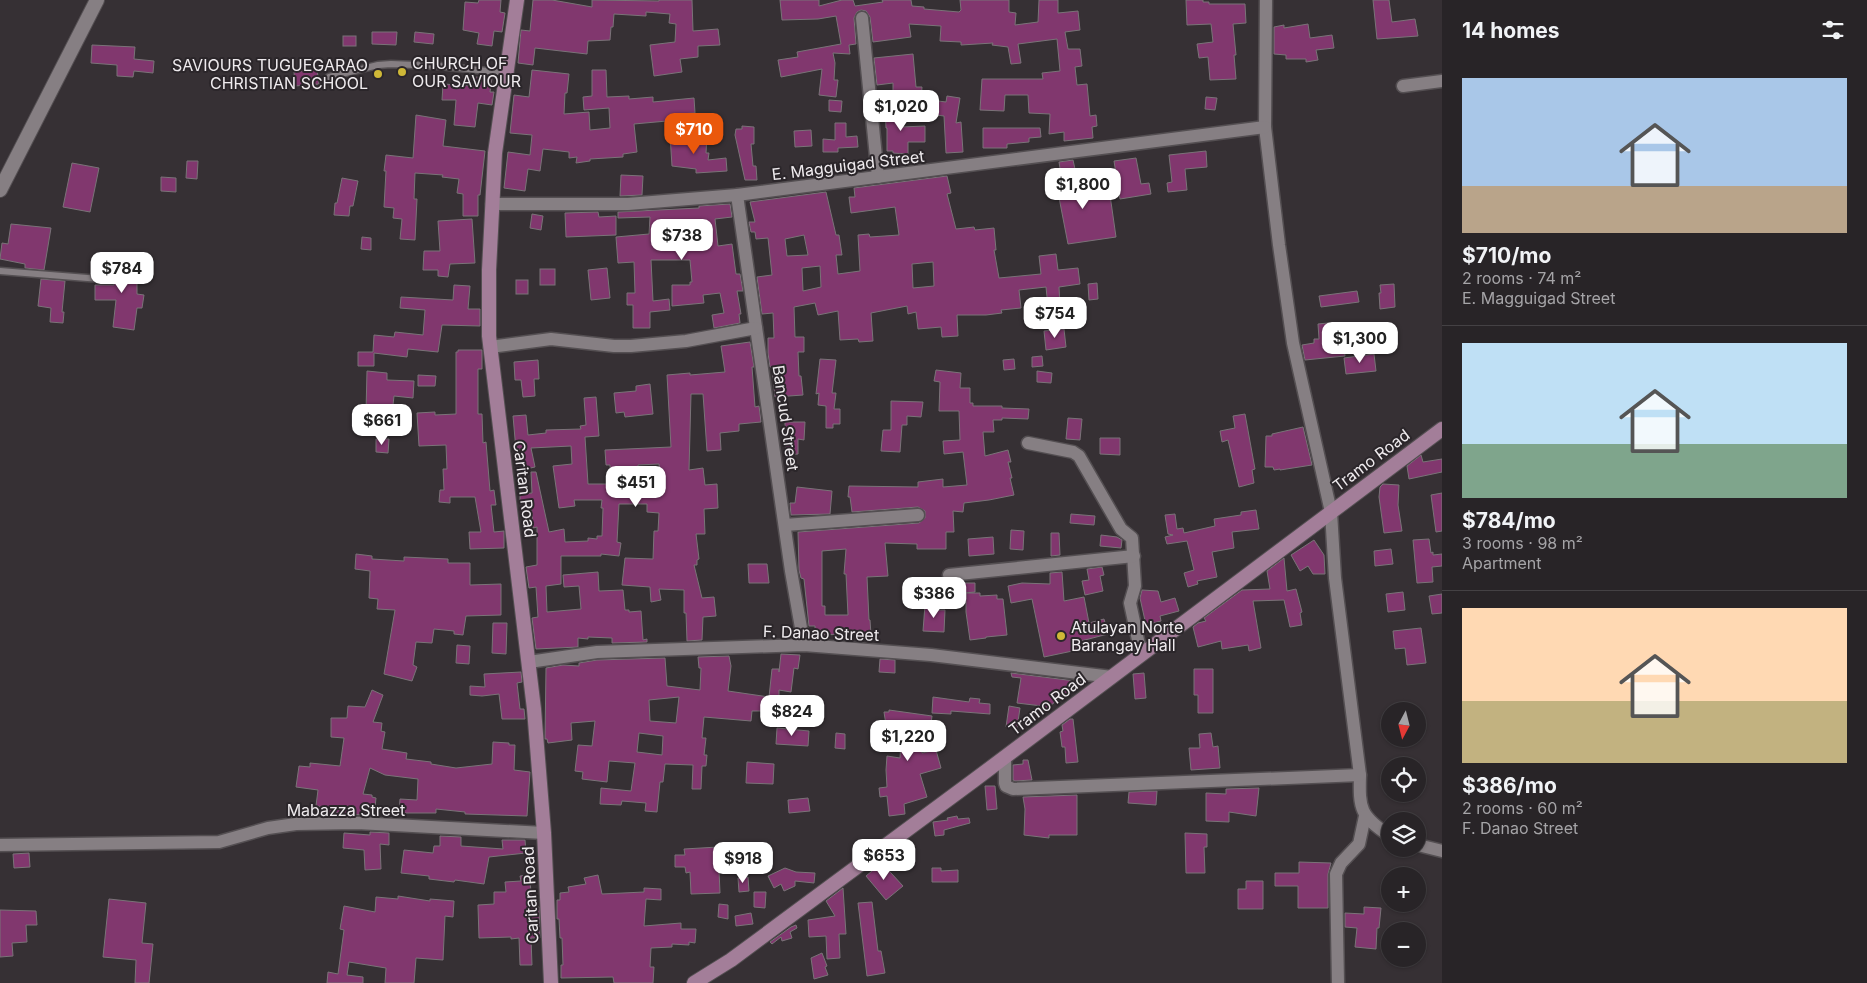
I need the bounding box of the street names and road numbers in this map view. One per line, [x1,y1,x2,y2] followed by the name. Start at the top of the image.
[771,146,925,184] street label: E. Magguigad Street
[769,364,803,472] street label: Bancud Street
[1329,425,1413,495] street label: Tramo Road
[509,439,541,539] street label: Caritan Road
[763,621,879,645] street label: F. Danao Street
[1005,669,1089,739] street label: Tramo Road
[287,800,405,820] street label: Mabazza Street
[517,846,543,944] street label: Caritan Road

